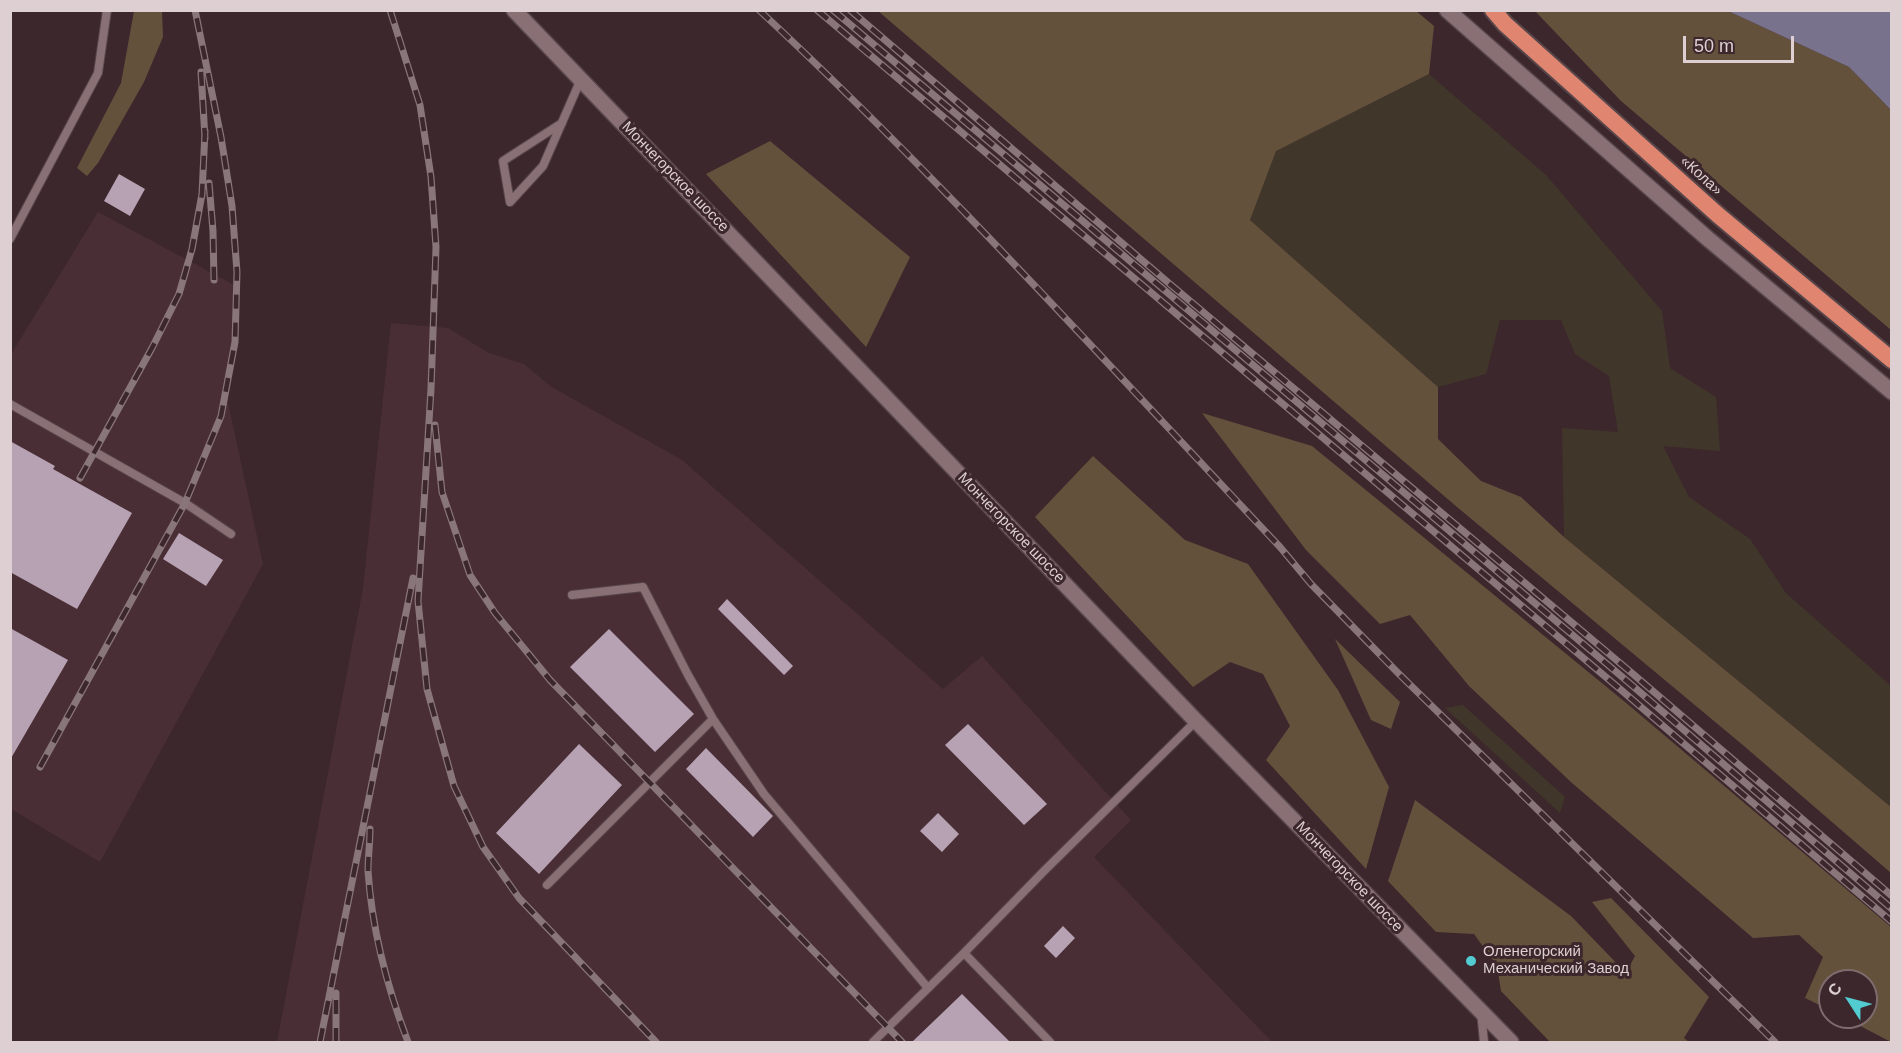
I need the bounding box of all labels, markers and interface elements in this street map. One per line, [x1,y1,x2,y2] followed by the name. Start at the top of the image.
[1686,24,1797,62] scale bar
[1694,36,1734,56] text: 50 m
[618,118,732,236] street label: Мончегорское шоссе
[1676,152,1726,200] street label: «Кола»
[954,469,1068,587] street label: Мончегорское шоссе
[1292,818,1406,936] street label: Мончегорское шоссе
[1483,943,1629,978] place label: Оленегорский Механический Завод
[1464,954,1478,968] marker: Оленегорский Механический Завод
[1818,969,1878,1029] north arrow
[1824,980,1845,999] text: С

